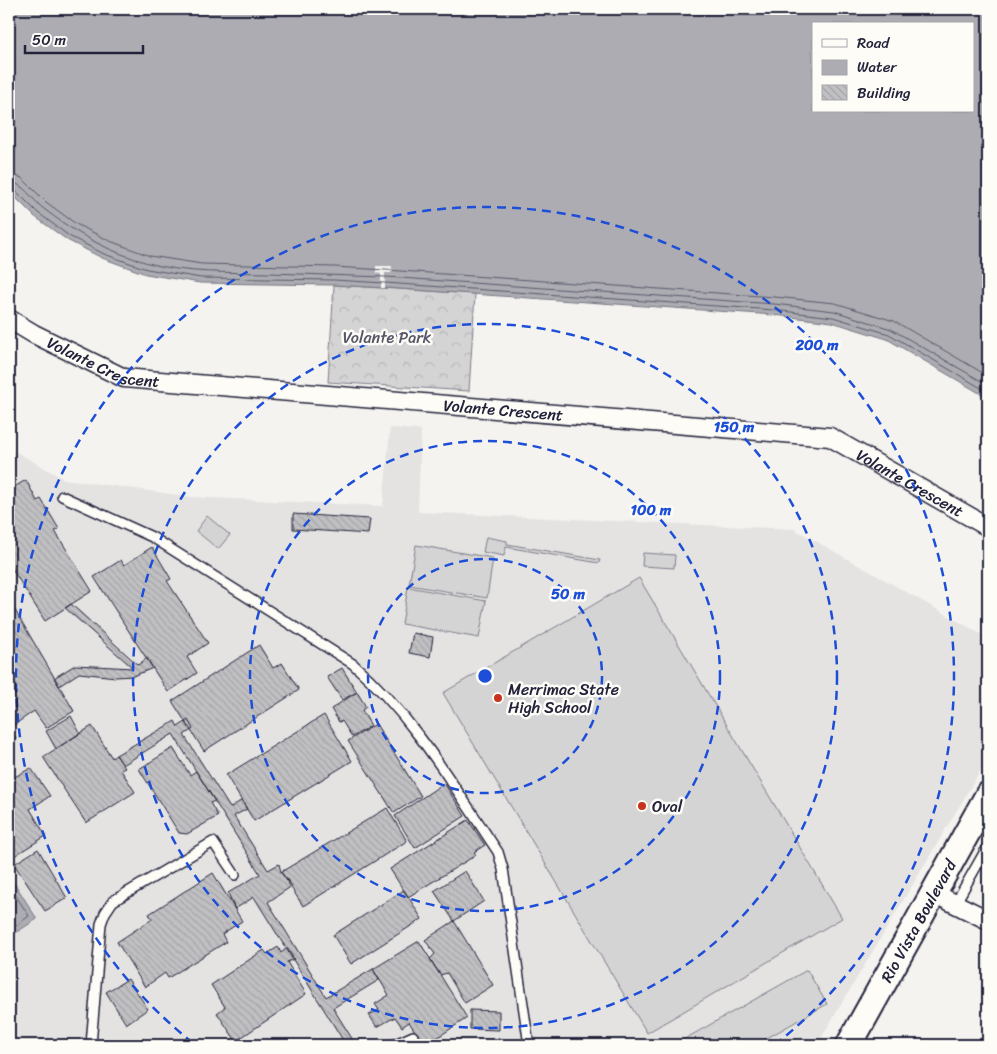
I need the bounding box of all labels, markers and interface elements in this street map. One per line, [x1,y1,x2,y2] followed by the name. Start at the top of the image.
[25,22,142,54] scale bar
[812,22,974,112] legend
[32,27,67,53] text: 50 m
[857,30,890,56] text: Road
[857,54,897,80] text: Water
[857,80,911,106] text: Building
[343,323,432,352] park label: Volante Park
[42,328,161,395] street label: Volante Crescent
[794,332,839,358] text: 200 m
[442,390,564,429] street label: Volante Crescent
[714,414,755,440] text: 150 m
[851,440,969,525] street label: Volante Crescent
[631,497,672,523] text: 100 m
[551,581,586,607] text: 50 m
[476,667,494,685] centre of rings
[508,675,619,722] place label: Merrimac State High School
[492,692,504,704] marker: Merrimac State High School
[652,792,683,821] place label: Oval
[636,800,648,812] marker: Oval
[872,852,965,988] street label: Rio Vista Boulevard

